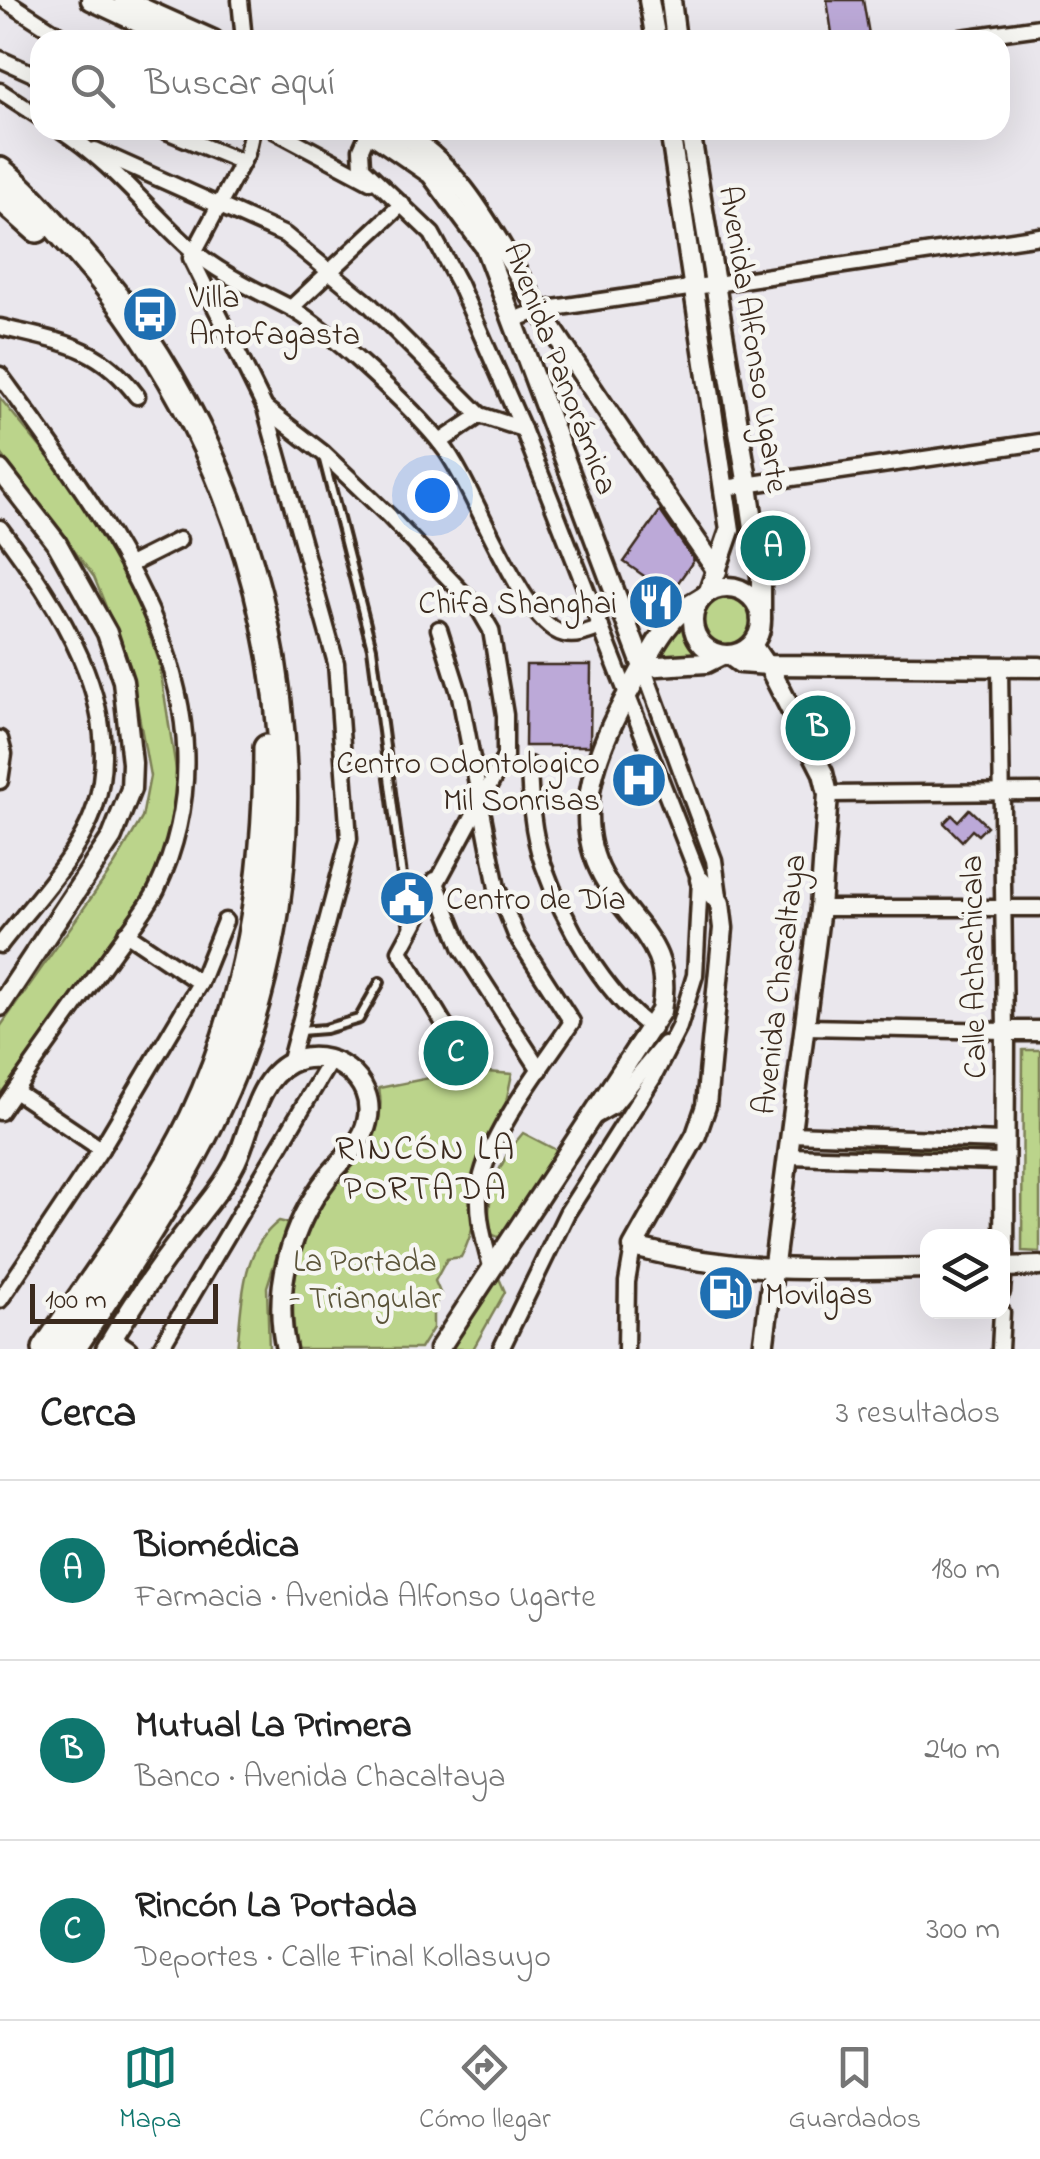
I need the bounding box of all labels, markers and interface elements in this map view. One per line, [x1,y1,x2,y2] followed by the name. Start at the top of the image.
[30,30,1010,140] search box
[145,57,335,113] text: Buscar aquí
[65,58,120,113] icon: search
[704,183,799,497] street label: Avenida Alfonso Ugarte
[489,236,628,502] street label: Avenida Panorámica
[188,276,360,360] place label: Villa Antofagasta
[120,284,180,344] bus stop icon: Villa Antofagasta
[407,470,458,521] your location
[740,510,806,586] pin: A
[626,572,686,632] restaurant icon: Chifa Shanghai
[418,582,617,629] place label: Chifa Shanghai
[786,690,850,766] pin: B
[336,742,600,826] place label: Centro Odontologico Mil Sonrisas
[609,750,669,810] hospital icon: Centro Odontologico Mil Sonrisas
[742,851,821,1117] street label: Avenida Chacaltaya
[950,855,1001,1079] street label: Calle Achachicala
[377,868,437,928] public building icon: Centro de Día
[446,878,626,925] place label: Centro de Día
[424,1016,488,1090] pin: C
[335,1125,517,1216] district label: RINCÓN LA PORTADA
[920,1229,1010,1319] map controls
[920,1229,1010,1319] button: layers
[289,1240,441,1324] park label: La Portada - Triangular
[696,1263,756,1323] fuel station icon: Movilgas
[765,1273,873,1320] place label: Movilgas
[30,1279,218,1324] scale bar
[45,1281,107,1322] text: 100 m
[40,1384,136,1445] text: Cerca
[836,1391,1000,1438] text: 3 resultados
[135,1519,299,1575] text: Biomédica
[63,1547,82,1594] text: A
[931,1547,1000,1594] text: 180 m
[135,1575,596,1622] text: Farmacia · Avenida Alfonso Ugarte
[135,1699,412,1755] text: Mutual La Primera
[62,1727,83,1774] text: B
[924,1727,1000,1774] text: 240 m
[135,1755,505,1802] text: Banco · Avenida Chacaltaya
[135,1879,417,1935] text: Rincón La Portada
[64,1907,81,1954] text: C
[926,1907,1000,1954] text: 300 m
[135,1935,551,1982] text: Deportes · Calle Final Kollasuyo
[119,2040,181,2141] tab: Mapa
[419,2040,551,2141] tab: Cómo llegar
[788,2040,921,2141] tab: Guardados

